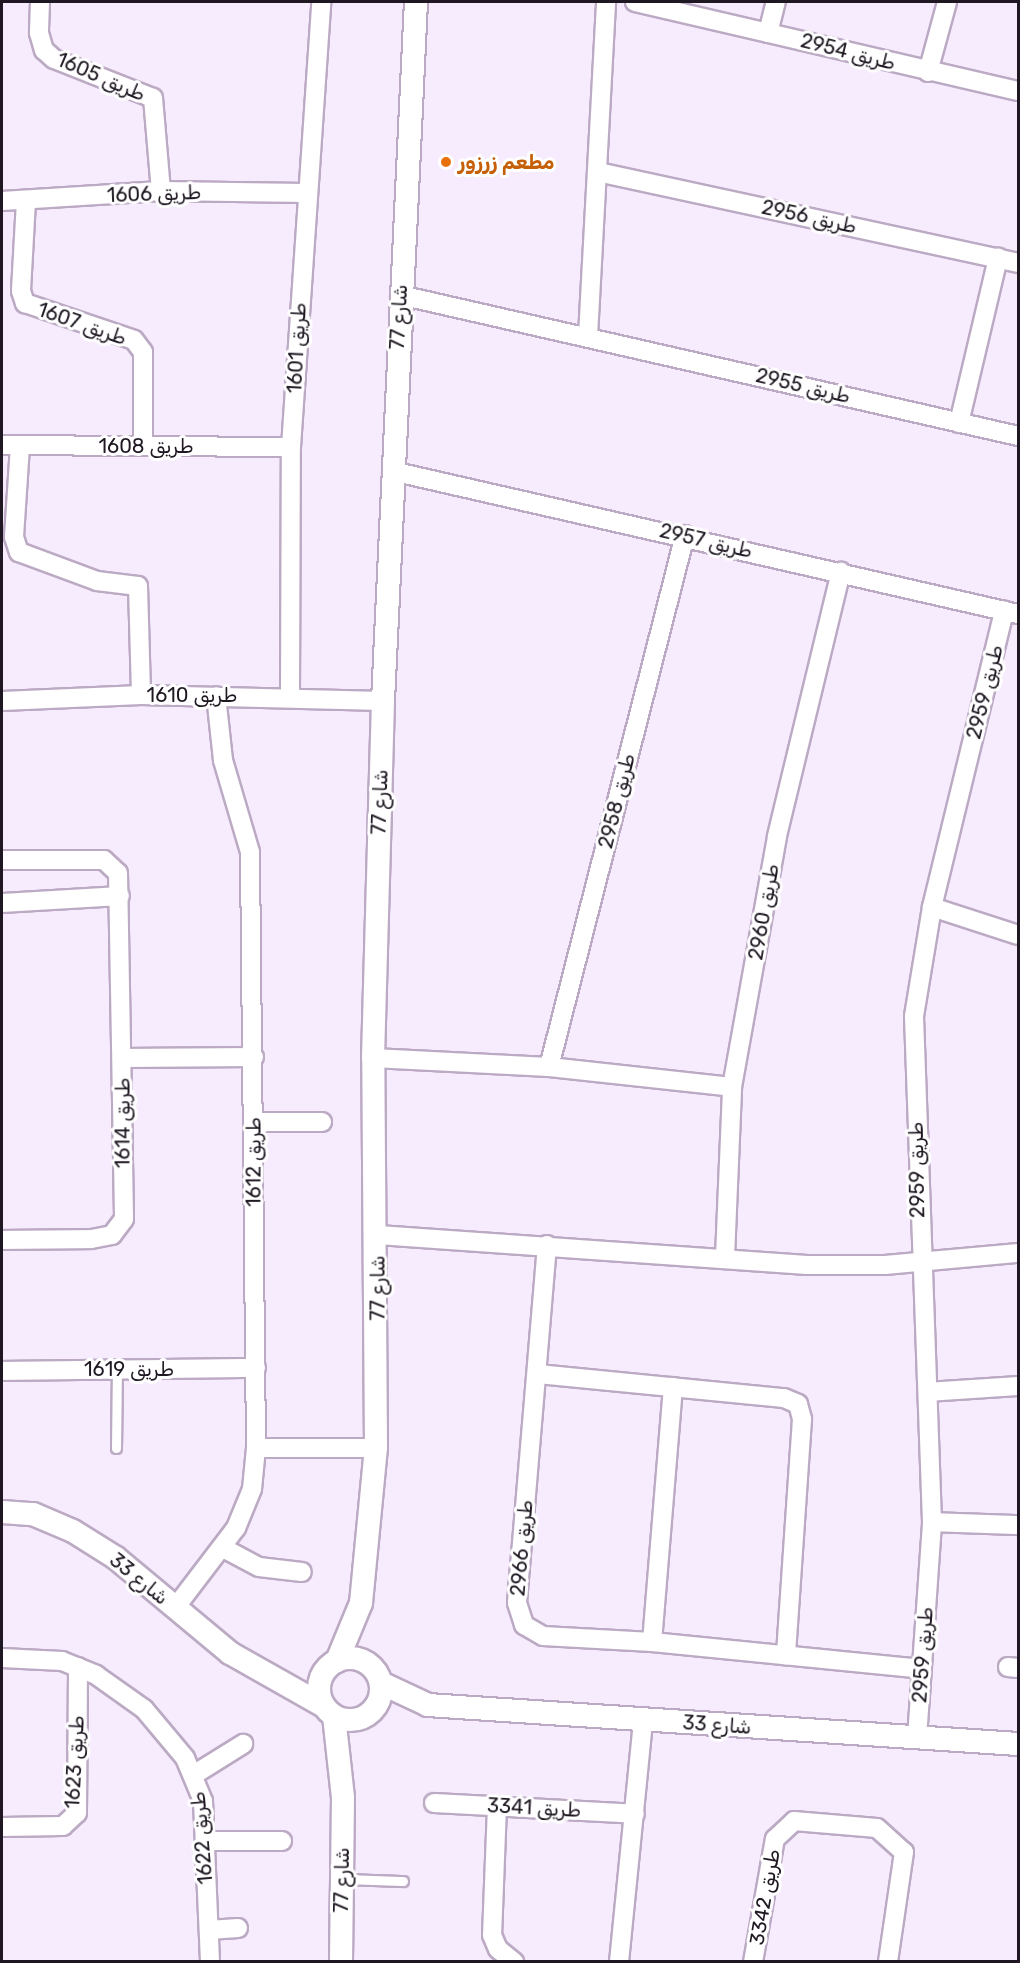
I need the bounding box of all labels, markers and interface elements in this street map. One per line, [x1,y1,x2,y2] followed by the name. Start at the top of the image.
[798,29,898,75] street label: طريق 2954
[53,48,149,106] street label: طريق 1605
[458,150,554,174] place label: مطعم زرزور
[439,155,453,169] marker: مطعم زرزور
[106,180,202,208] street label: طريق 1606
[759,195,859,239] street label: طريق 2956
[385,284,413,350] street label: شارع 77
[34,298,130,350] street label: طريق 1607
[283,302,311,394] street label: طريق 1601
[753,363,853,409] street label: طريق 2955
[99,434,193,458] street label: طريق 1608
[657,519,755,563] street label: طريق 2957
[962,642,1008,742] street label: طريق 2959
[147,683,237,707] street label: طريق 1610
[594,751,640,851] street label: طريق 2958
[367,769,393,835] street label: شارع 77
[744,862,784,962] street label: طريق 2960
[111,1078,135,1168] street label: طريق 1614
[242,1117,266,1207] street label: طريق 1612
[904,1122,930,1218] street label: طريق 2959
[366,1255,390,1321] street label: شارع 77
[84,1357,174,1381] street label: طريق 1619
[506,1499,538,1597] street label: طريق 2966
[105,1548,173,1610] street label: شارع 33
[908,1606,938,1704] street label: طريق 2959
[682,1711,752,1739] street label: شارع 33
[61,1715,89,1809] street label: طريق 1623
[186,1791,218,1885] street label: طريق 1622
[487,1794,581,1822] street label: طريق 3341
[329,1847,355,1913] street label: شارع 77
[745,1847,785,1947] street label: طريق 3342

